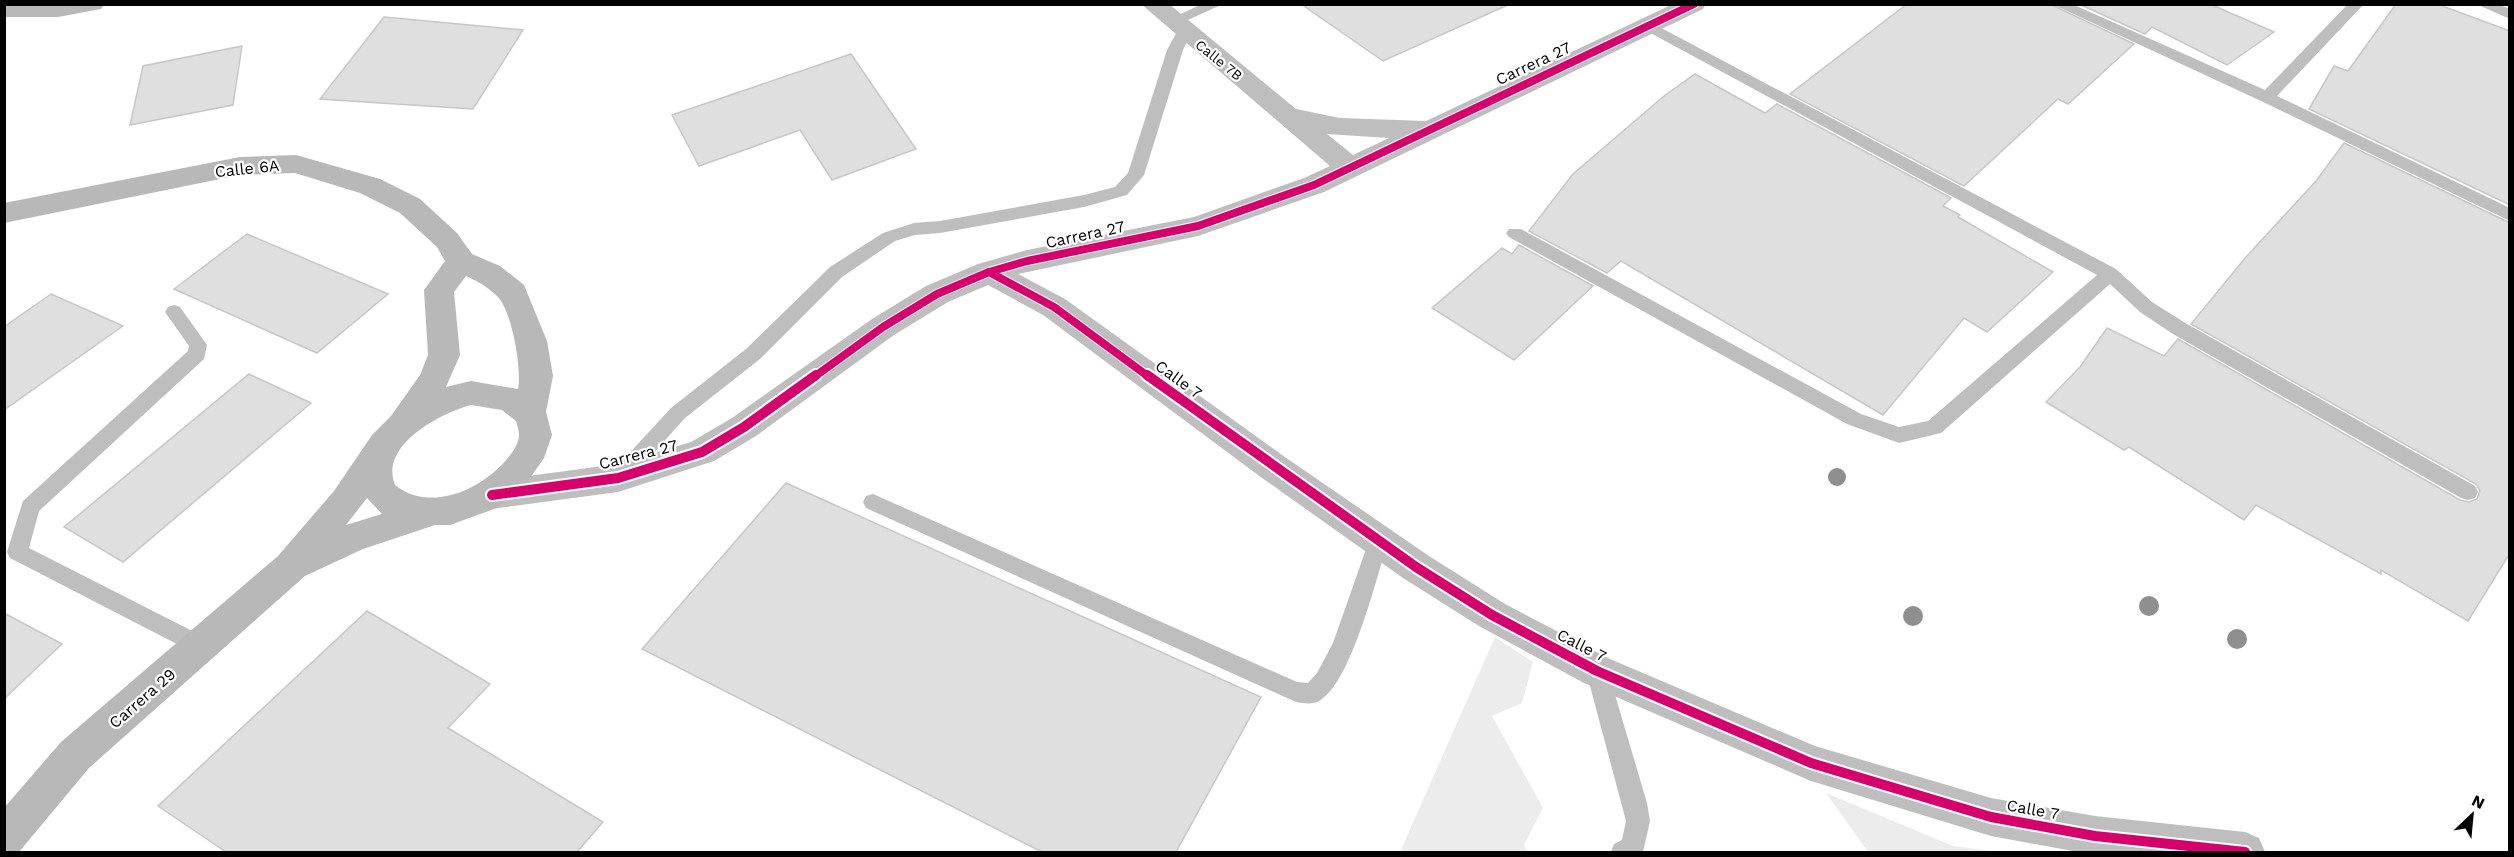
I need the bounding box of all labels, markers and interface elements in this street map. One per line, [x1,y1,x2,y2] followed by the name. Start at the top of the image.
[1192,36,1246,84] street label: Calle 7B
[1493,38,1574,89] street label: Carrera 27
[214,156,281,181] street label: Calle 6A
[1044,217,1126,252] street label: Carrera 27
[1152,356,1206,403] street label: Calle 7
[597,436,679,473] street label: Carrera 27
[1554,625,1610,666] street label: Calle 7
[105,664,179,732] street label: Carrera 29
[2442,785,2502,845] north arrow
[2469,791,2488,813] text: N
[2005,796,2061,823] street label: Calle 7

